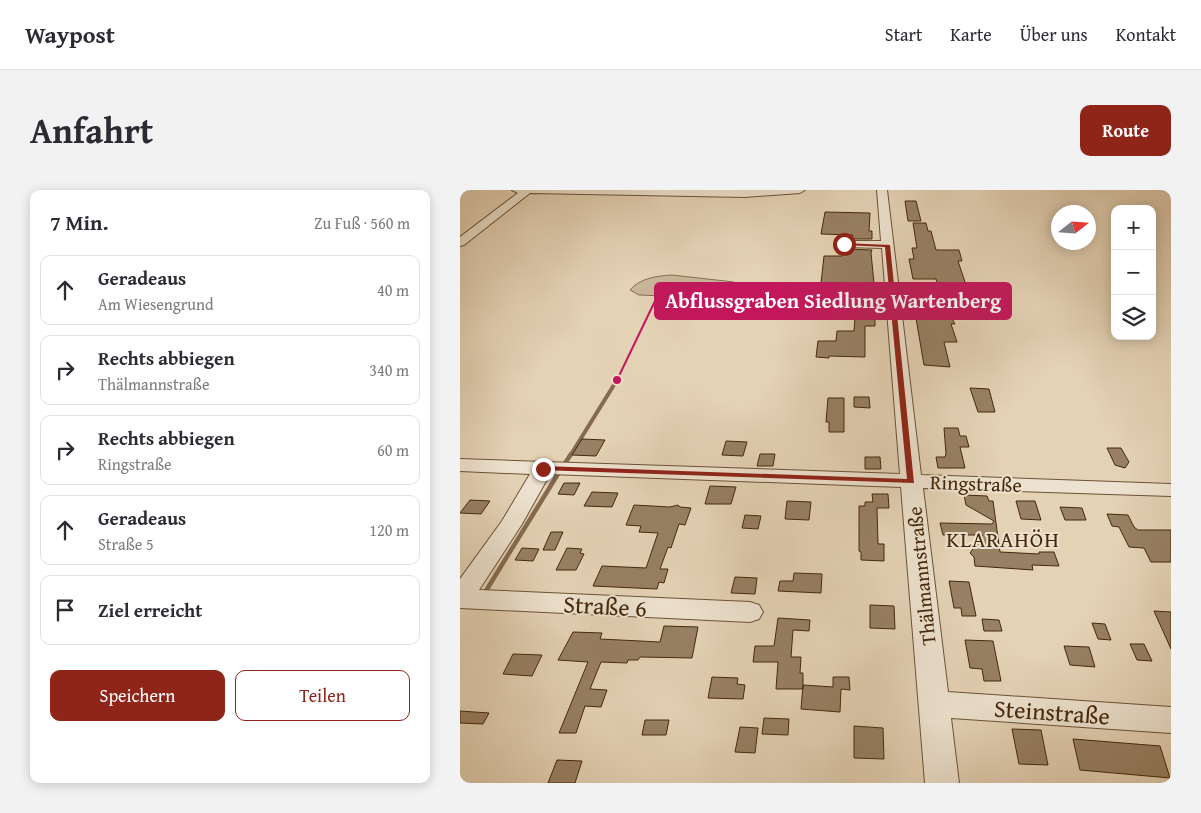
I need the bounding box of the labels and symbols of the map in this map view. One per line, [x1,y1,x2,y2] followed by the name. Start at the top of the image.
[1051,205,1096,250] north arrow
[833,233,856,256] route start
[655,283,1011,319] callout: Abflussgraben Siedlung Wartenberg
[665,285,1002,316] text: Abflussgraben Siedlung Wartenberg
[532,458,555,481] route end
[930,467,1022,499] street label: Ringstraße
[899,505,943,647] street label: Thälmannstraße
[946,523,1060,555] district label: KLARAHÖH
[562,586,648,626] street label: Straße 6
[993,690,1111,734] street label: Steinstraße

